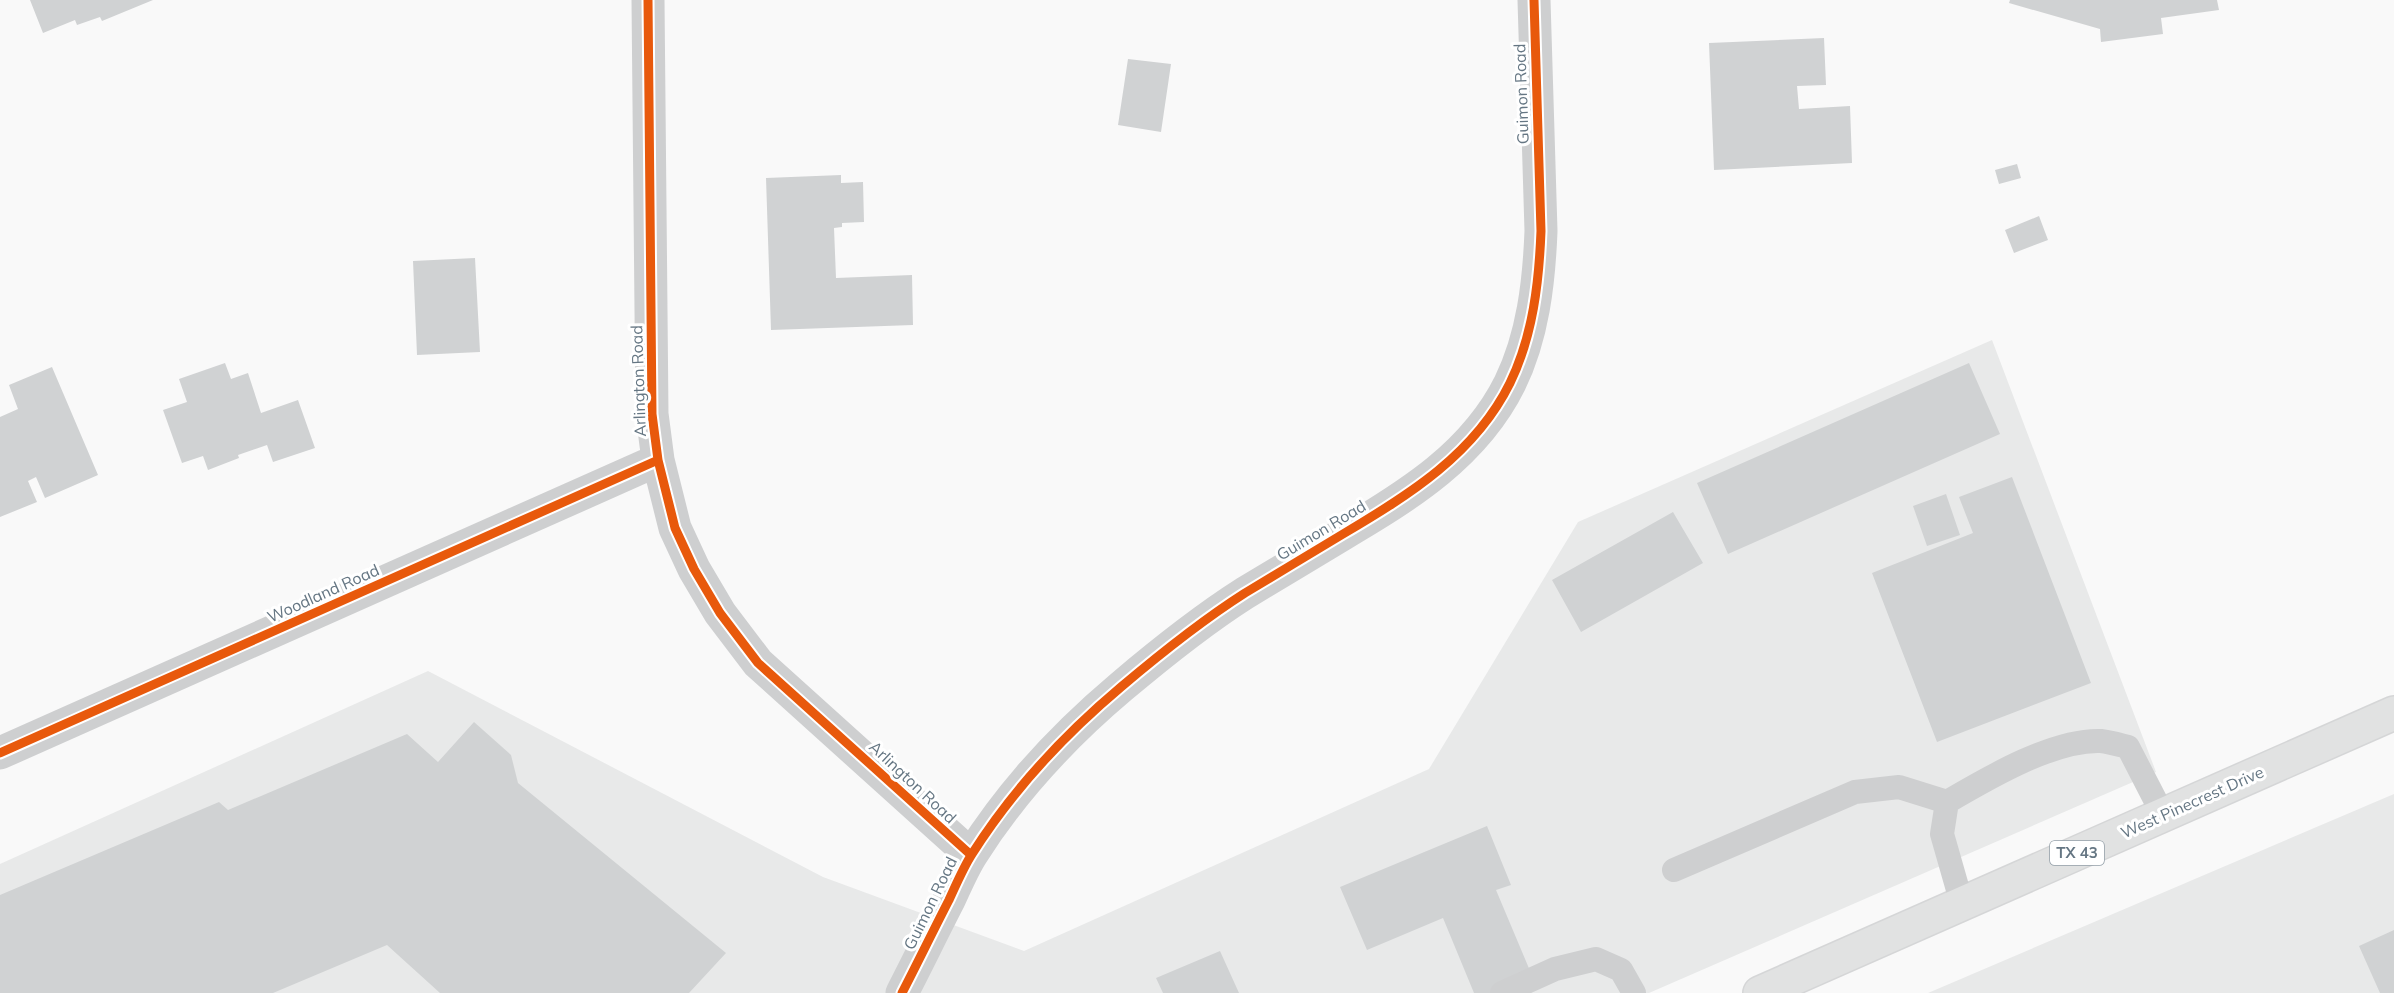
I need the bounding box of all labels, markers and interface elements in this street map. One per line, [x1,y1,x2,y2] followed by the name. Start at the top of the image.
[1509,43,1533,145] street label: Guimon Road
[626,325,650,437] street label: Arlington Road
[1273,495,1369,565] street label: Guimon Road
[264,559,382,627] street label: Woodland Road
[865,737,961,827] street label: Arlington Road
[2118,762,2266,842] street label: West Pinecrest Drive
[2050,841,2104,865] road number: TX 43
[899,853,961,953] street label: Guimon Road

